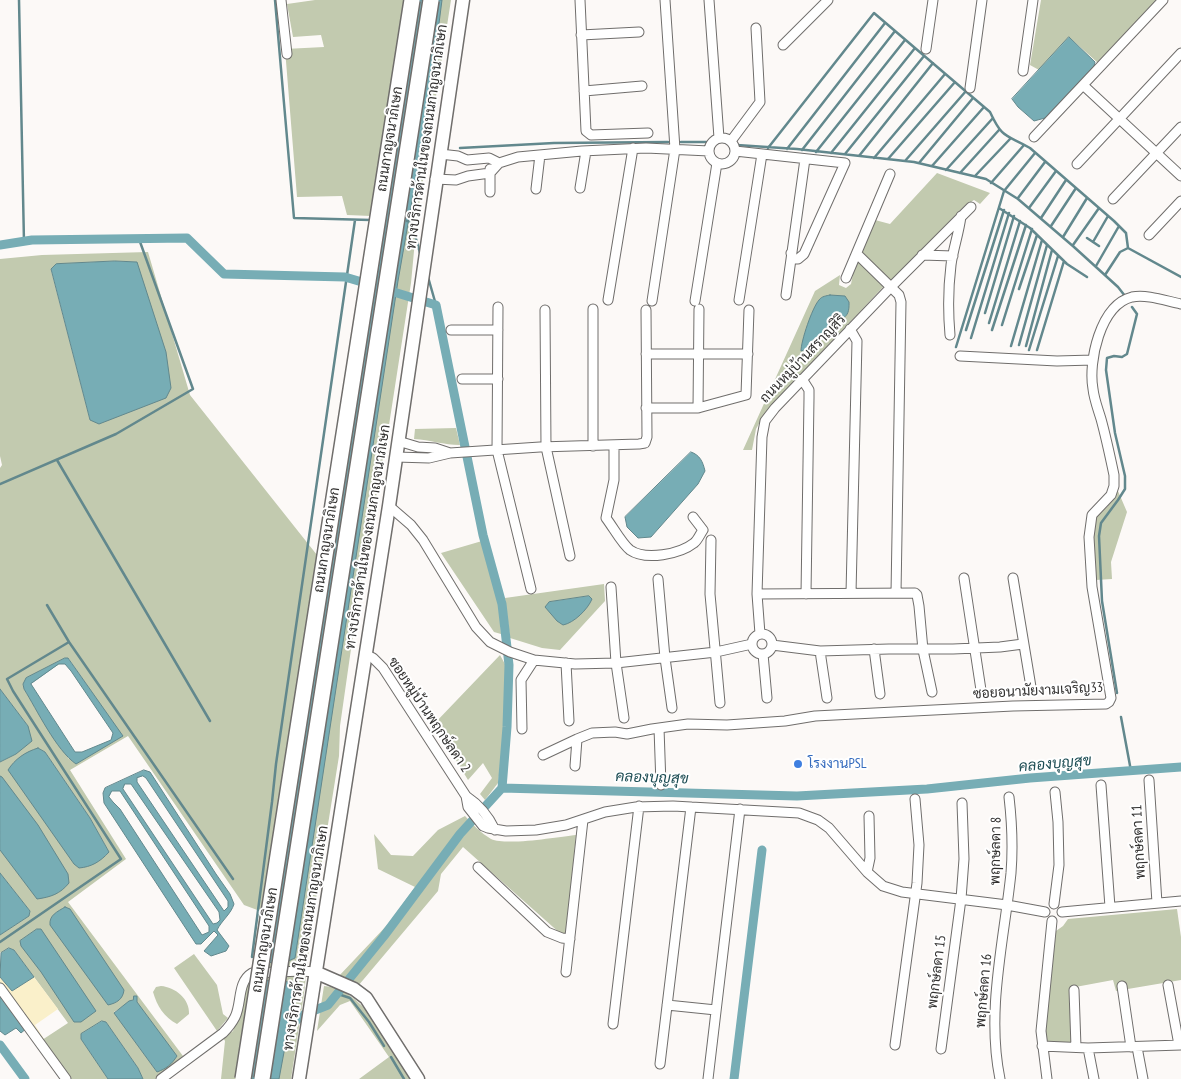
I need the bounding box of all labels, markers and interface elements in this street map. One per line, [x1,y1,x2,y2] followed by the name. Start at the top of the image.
[403,23,451,251] street label: ทางบริการด้านในของถนนกาญจนาภิเษก
[373,85,407,193] street label: ถนนกาญจนาภิเษก
[757,311,849,407] street label: ถนนหมู่บ้านสราญสิริ
[342,423,394,651] street label: ทางบริการด้านในของถนนกาญจนาภิเษก
[310,486,344,594] street label: ถนนกาญจนาภิเษก
[384,654,474,776] street label: ซอยหมู่บ้านพฤกษ์ลดา 2
[973,679,1103,703] street label: ซอยอนามัยงามเจริญ33
[1018,752,1092,776] water label: คลองบุญสุข
[808,756,867,772] place label: โรงงานPSL
[792,758,804,770] marker: โรงงานPSL
[615,768,689,788] water label: คลองบุญสุข
[1129,804,1149,880] street label: พฤกษ์ลดา 11
[987,817,1005,885] street label: พฤกษ์ลดา 8
[280,824,332,1052] street label: ทางบริการด้านในของถนนกาญจนาภิเษก
[248,886,282,994] street label: ถนนกาญจนาภิเษก
[924,934,950,1010] street label: พฤกษ์ลดา 15
[972,953,996,1029] street label: พฤกษ์ลดา 16

